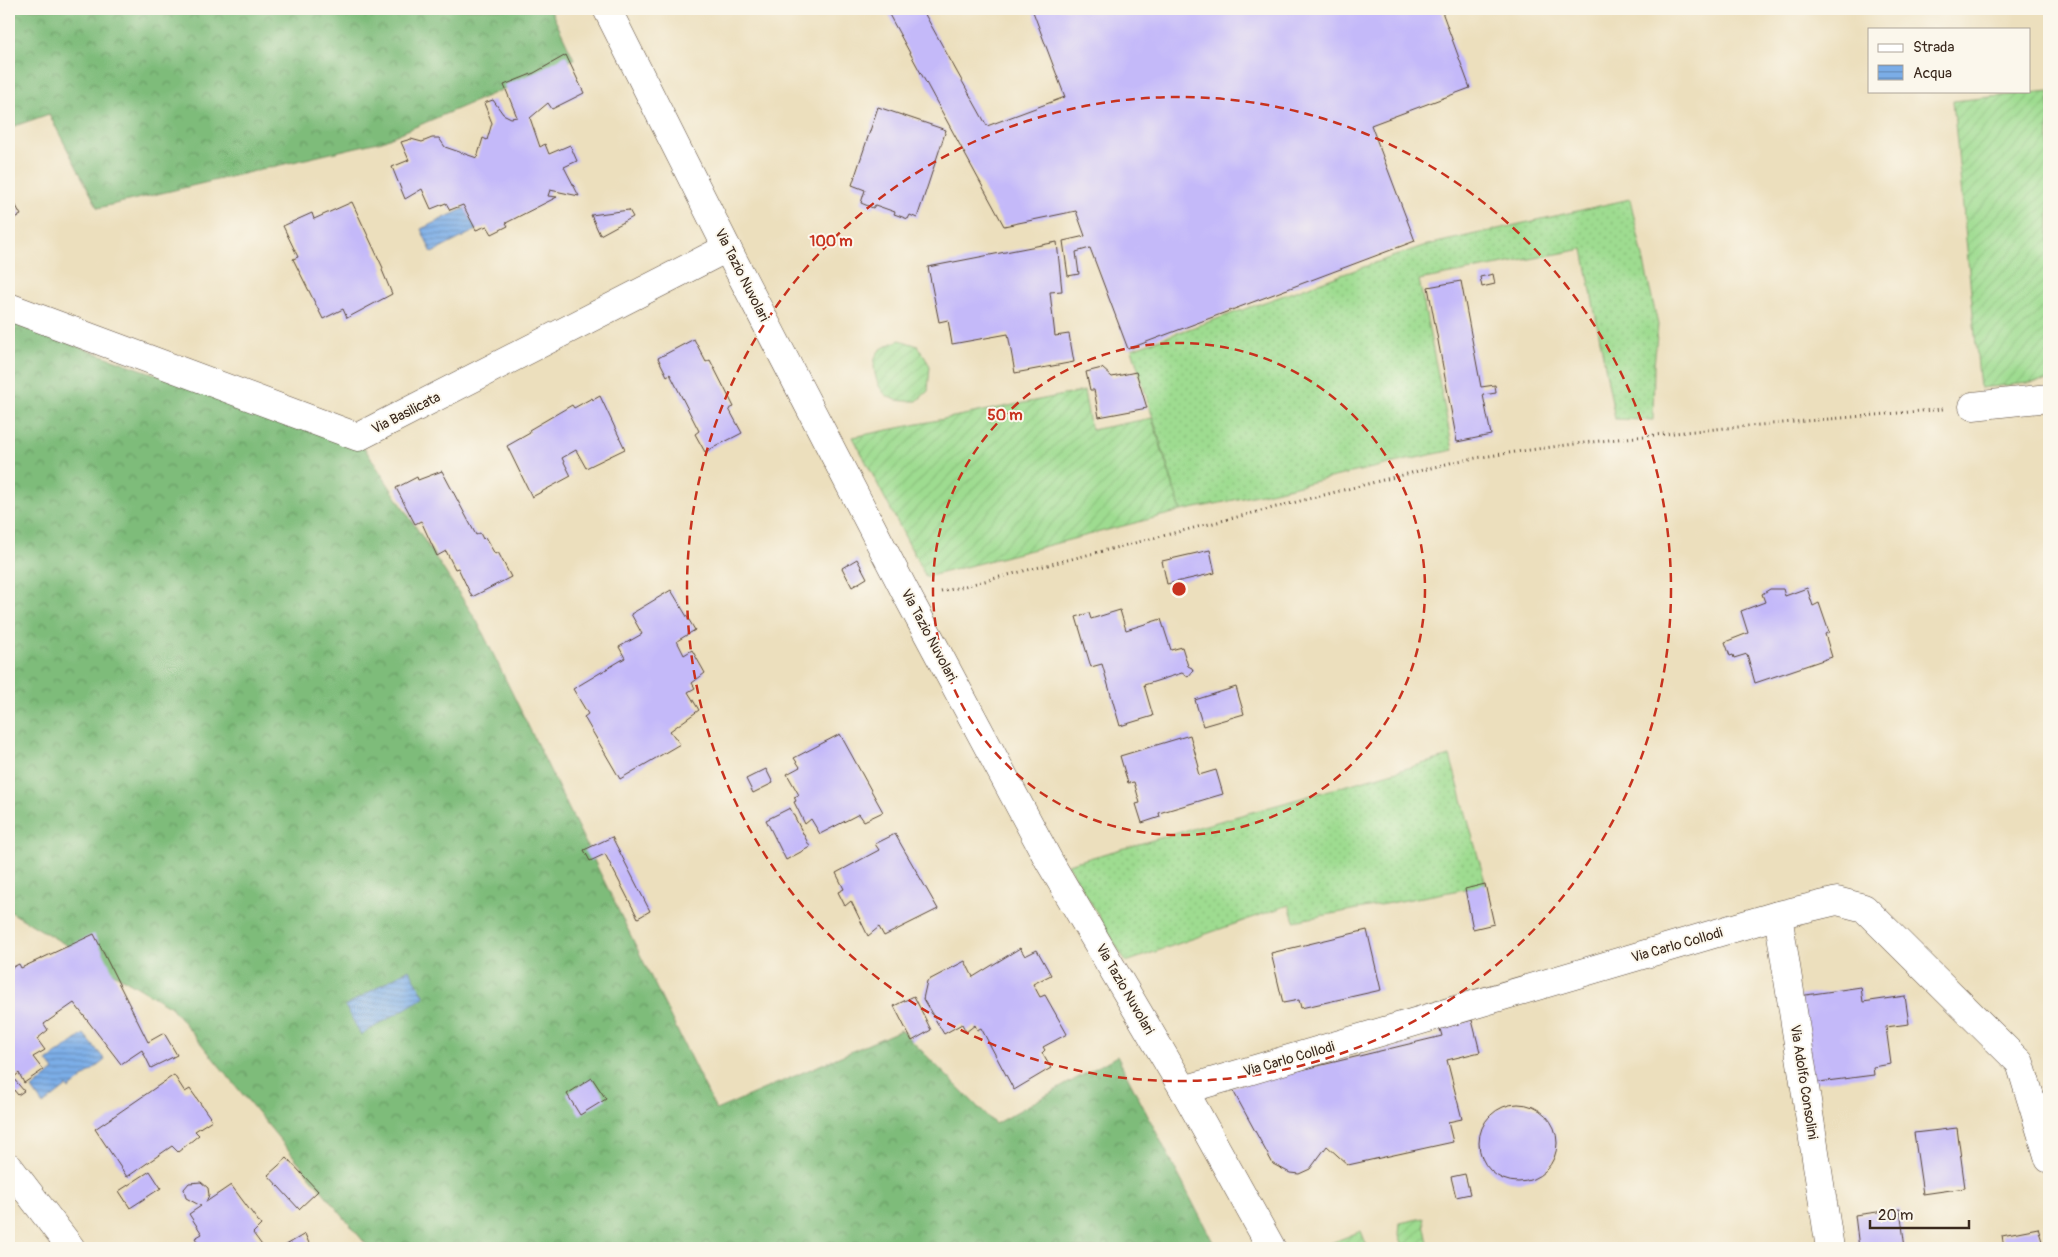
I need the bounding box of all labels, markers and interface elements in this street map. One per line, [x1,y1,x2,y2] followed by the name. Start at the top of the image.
[1868,28,2030,92] legend
[1913,38,1954,57] text: Strada
[1913,64,1952,83] text: Acqua
[711,226,773,325] street label: Via Tazio Nuvolari
[810,232,852,251] text: 100 m
[369,388,443,438] street label: Via Basilicata
[988,406,1022,425] text: 50 m
[1170,580,1188,598] centre of rings
[898,586,961,684] street label: Via Tazio Nuvolari
[1629,924,1725,966] street label: Via Carlo Collodi
[1092,941,1158,1038] street label: Via Tazio Nuvolari
[1787,1023,1822,1141] street label: Via Adolfo Consolini
[1241,1038,1337,1080] street label: Via Carlo Collodi
[1870,1197,1969,1229] scale bar
[1878,1206,1913,1225] text: 20 m

